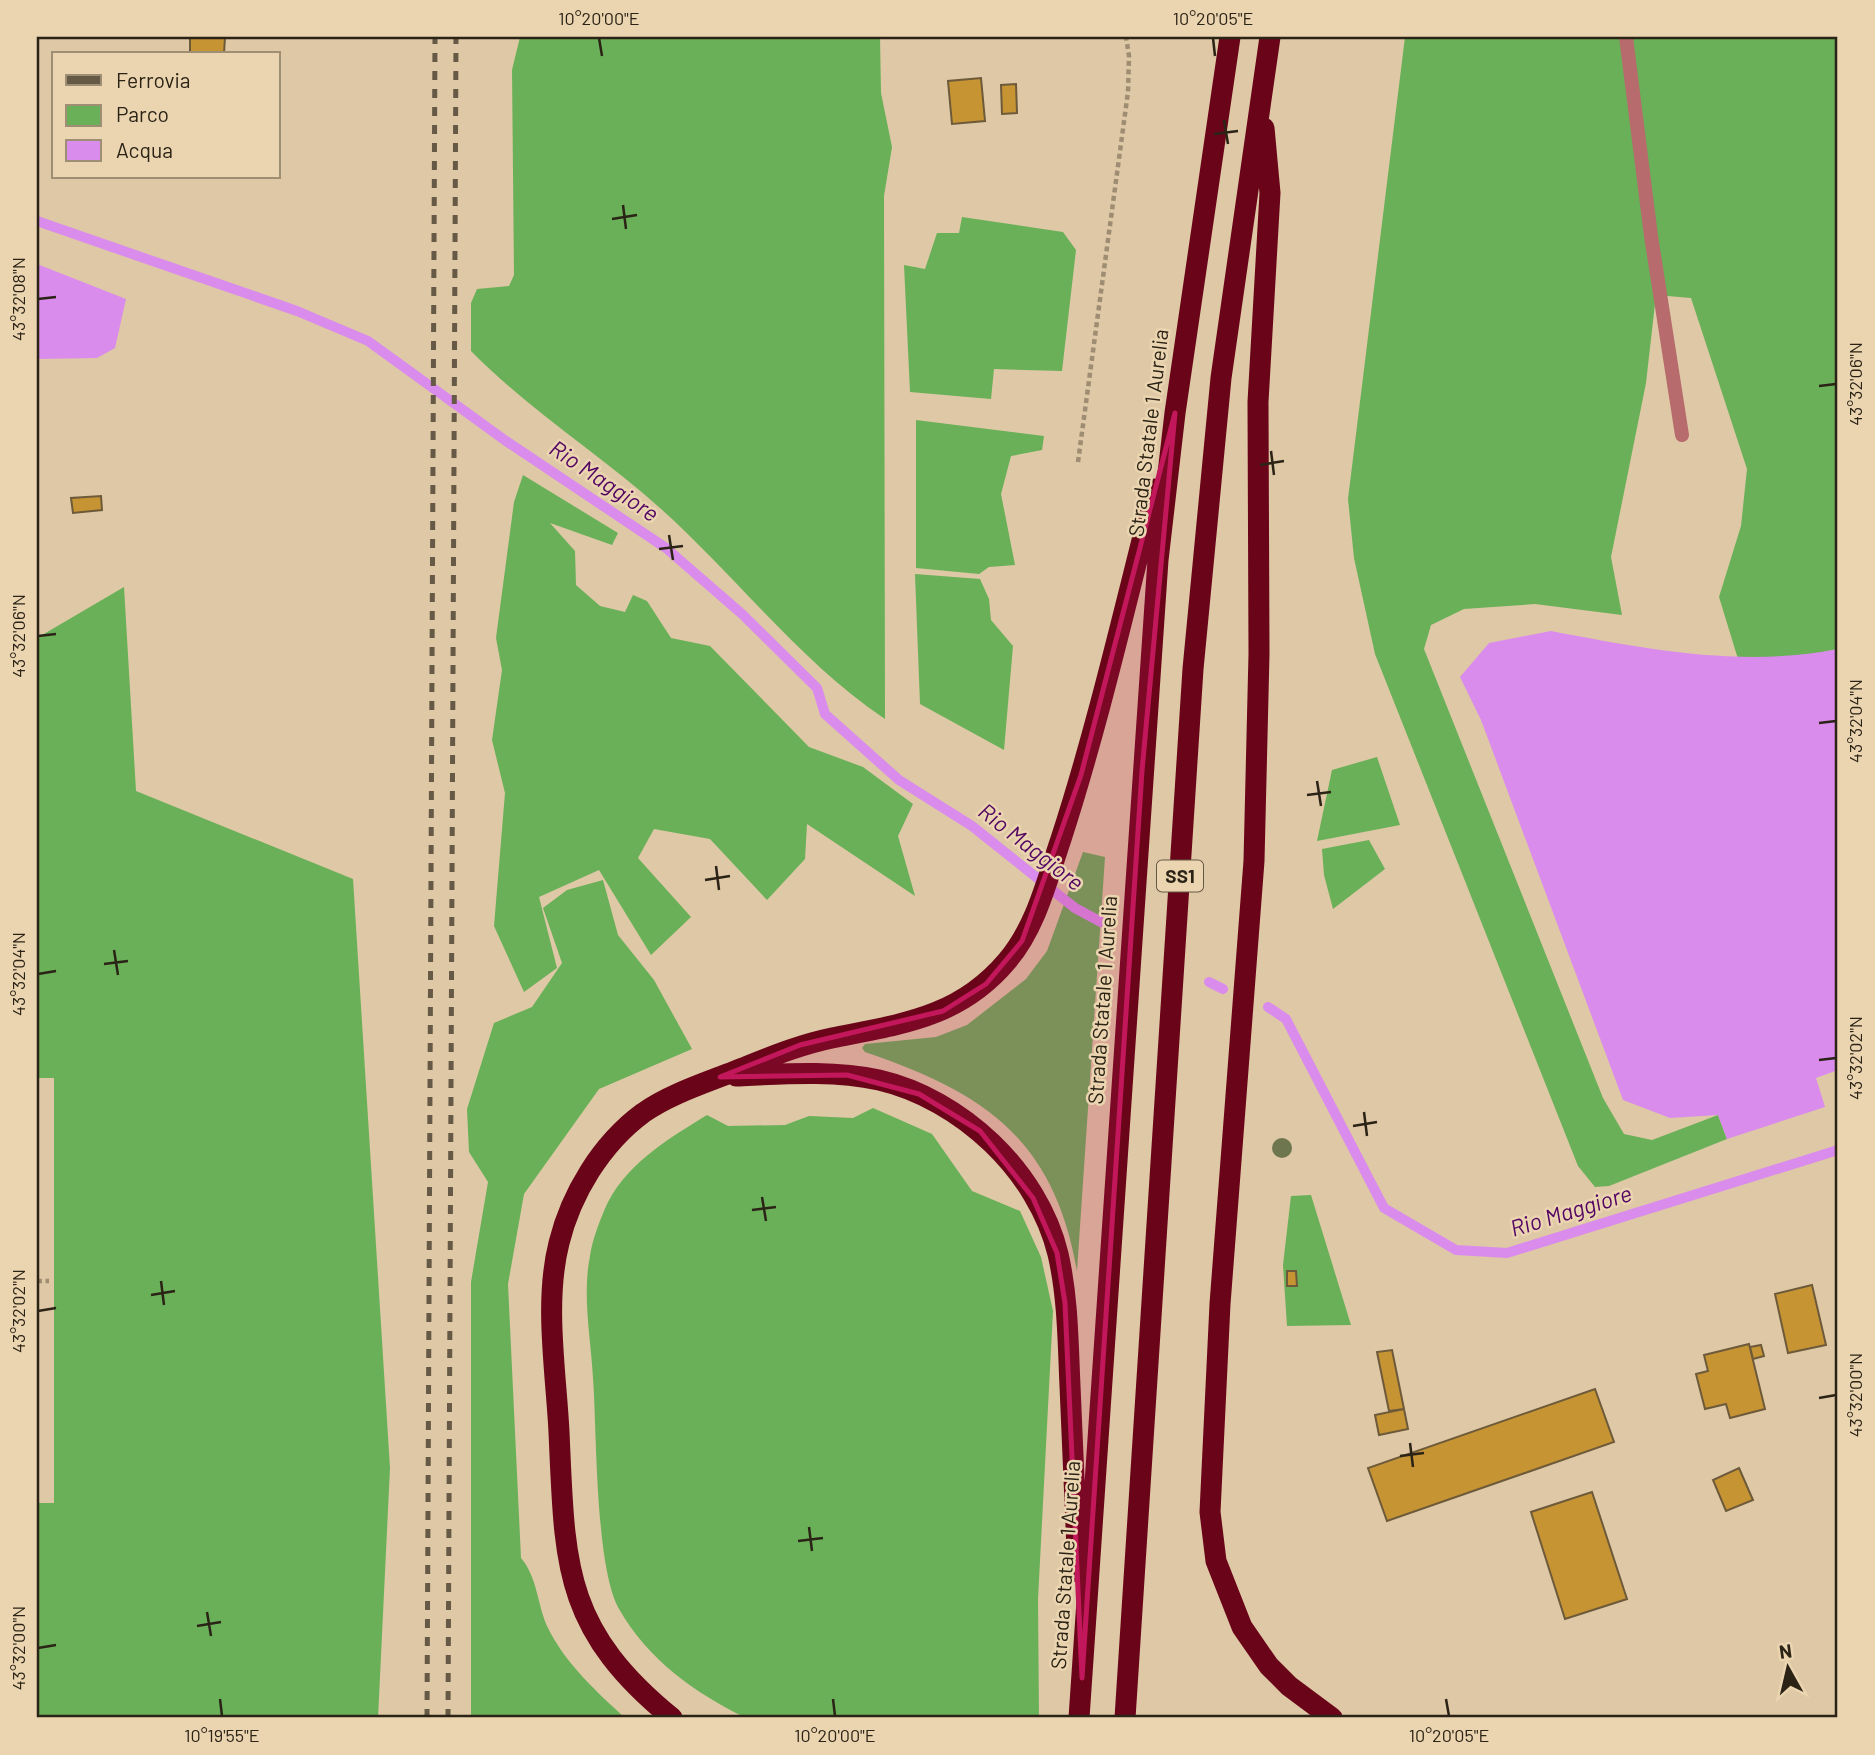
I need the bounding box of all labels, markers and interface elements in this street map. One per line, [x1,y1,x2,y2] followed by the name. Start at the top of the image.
[558,7,640,29] text: 10°20'00"E
[1173,7,1253,29] text: 10°20'05"E
[52,52,280,178] legend
[116,67,191,92] text: Ferrovia
[116,101,169,126] text: Parco
[116,137,173,162] text: Acqua
[7,257,29,341] text: 43°32'08"N
[1122,328,1173,538] street label: Strada Statale 1 Aurelia
[1844,342,1866,426] text: 43°32'06"N
[545,433,665,527] water label: Rio Maggiore
[7,594,29,678] text: 43°32'06"N
[1844,679,1866,763] text: 43°32'04"N
[973,796,1090,896] water label: Rio Maggiore
[1157,860,1203,891] road number: SS1
[1082,895,1121,1105] street label: Strada Statale 1 Aurelia
[7,932,29,1016] text: 43°32'04"N
[1844,1016,1866,1100] text: 43°32'02"N
[1506,1178,1635,1242] water label: Rio Maggiore
[7,1269,29,1353] text: 43°32'02"N
[1844,1353,1866,1437] text: 43°32'00"N
[1045,1460,1084,1670] street label: Strada Statale 1 Aurelia
[7,1606,29,1690] text: 43°32'00"N
[1752,1632,1822,1702] north arrow
[1778,1638,1793,1663] text: N
[184,1724,260,1746] text: 10°19'55"E
[794,1724,876,1746] text: 10°20'00"E
[1409,1724,1489,1746] text: 10°20'05"E

